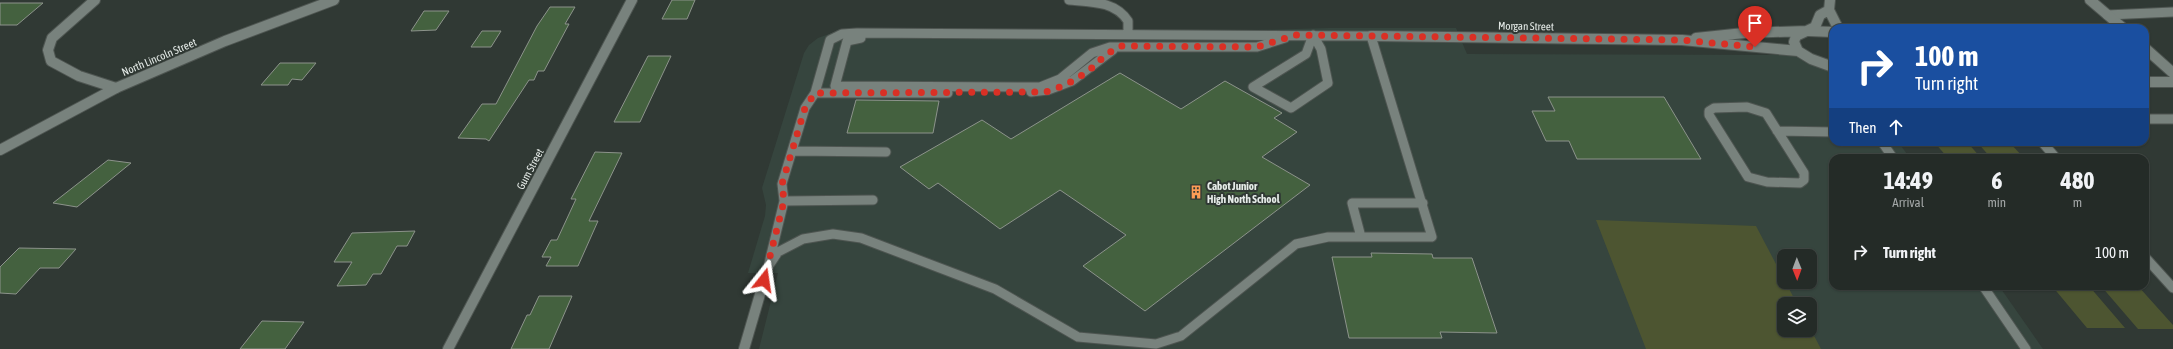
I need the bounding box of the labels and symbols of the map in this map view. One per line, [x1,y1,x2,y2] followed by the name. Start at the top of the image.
[1738,6,1772,47] pin
[1498,20,1554,32] street label: Morgan Street
[120,36,198,78] street label: North Lincoln Street
[514,146,546,192] street label: Gum Street
[1207,180,1281,205] place label: Cabot Junior High North School
[1188,184,1204,200] building icon: Cabot Junior High North School
[1777,249,1817,289] north arrow
[743,259,785,301] position arrow

